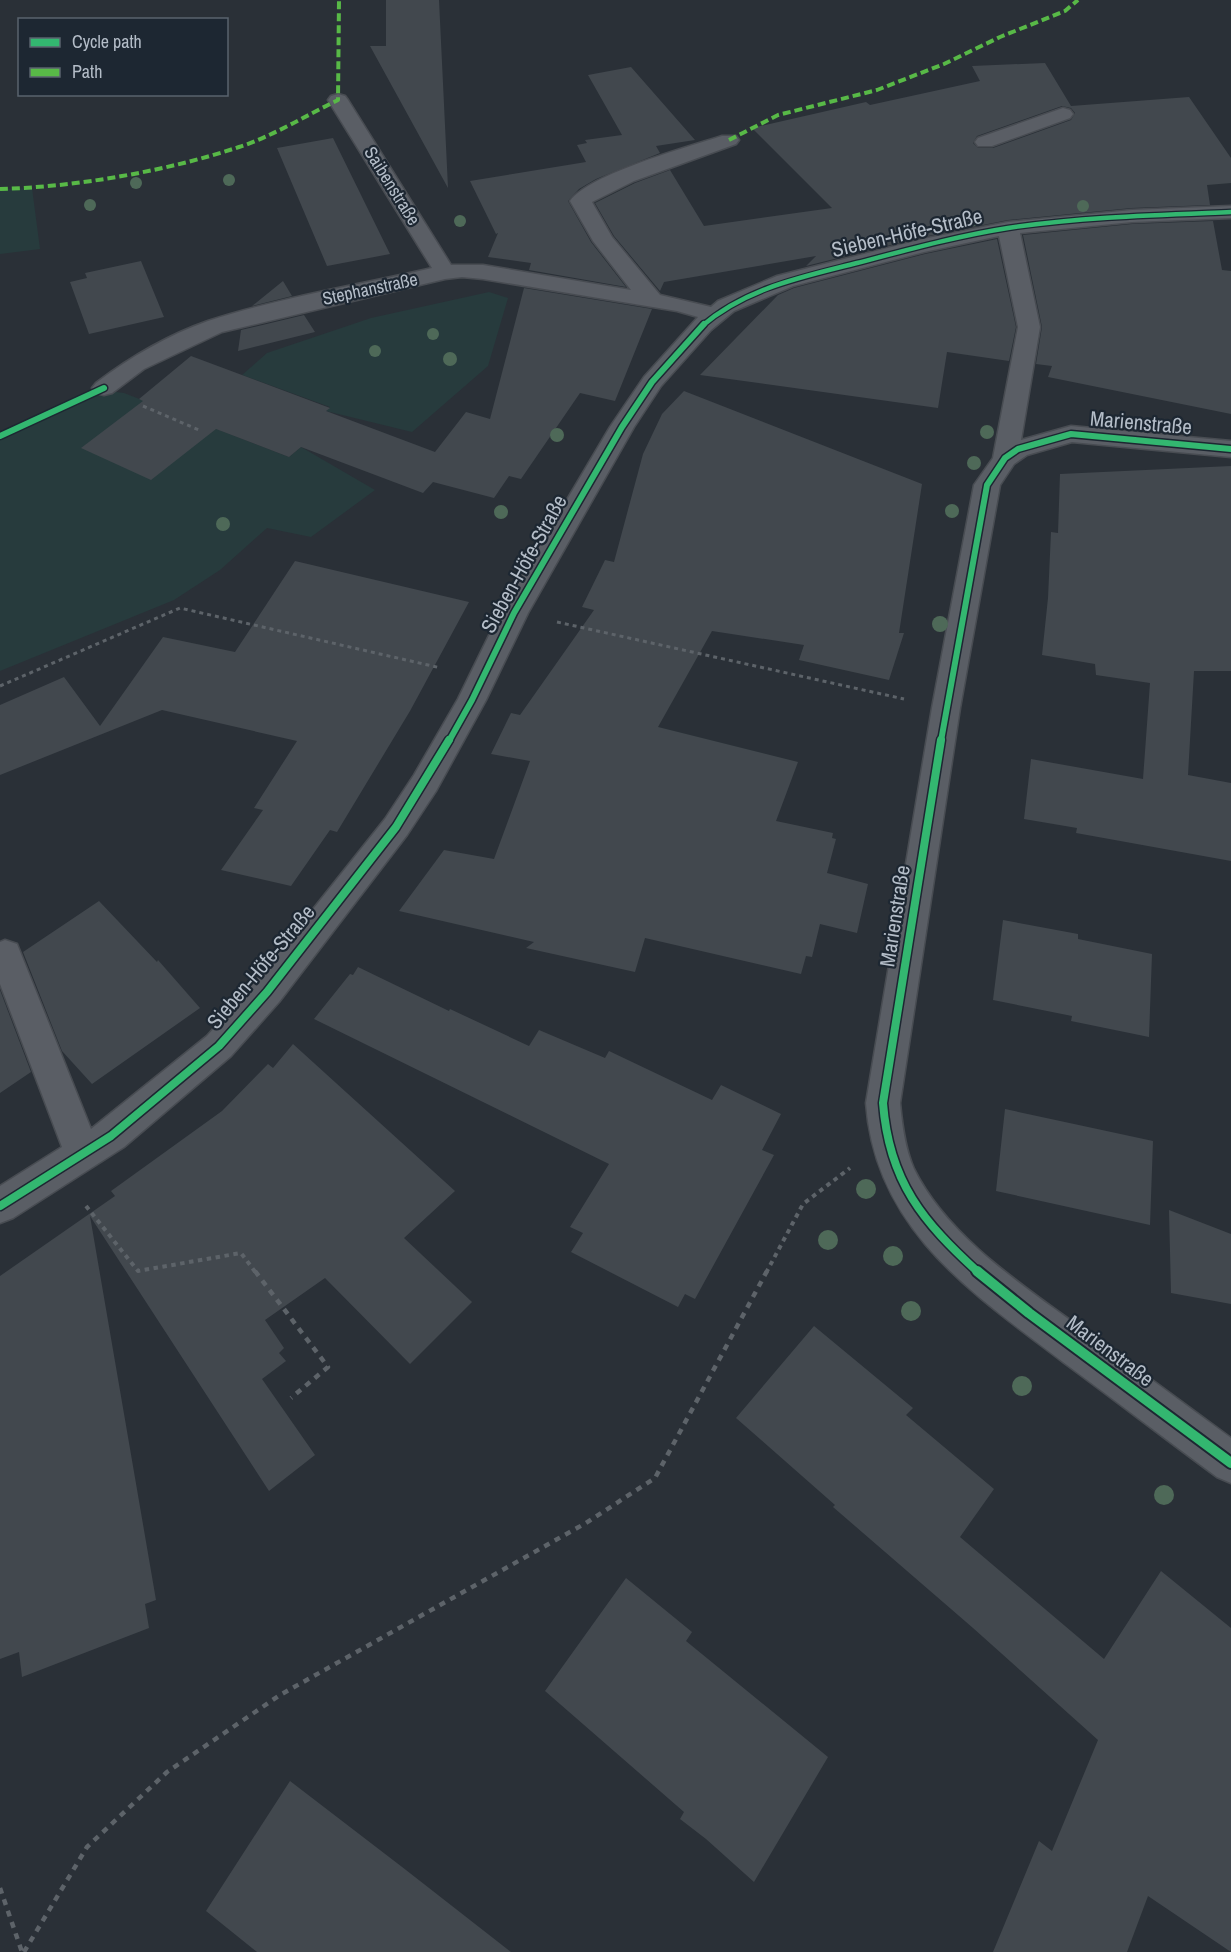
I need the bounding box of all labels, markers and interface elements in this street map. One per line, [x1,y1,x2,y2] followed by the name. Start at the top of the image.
[18,18,228,96] legend
[72,29,142,54] text: Cycle path
[72,59,102,84] text: Path
[358,142,427,230] street label: Saibenstraße
[829,201,985,264] street label: Sieben-Höfe-Straße
[320,266,420,311] street label: Stephanstraße
[1089,404,1193,441] street label: Marienstraße
[474,489,574,638] street label: Sieben-Höfe-Straße
[872,863,917,969] street label: Marienstraße
[200,898,321,1035] street label: Sieben-Höfe-Straße
[1061,1308,1160,1393] street label: Marienstraße

